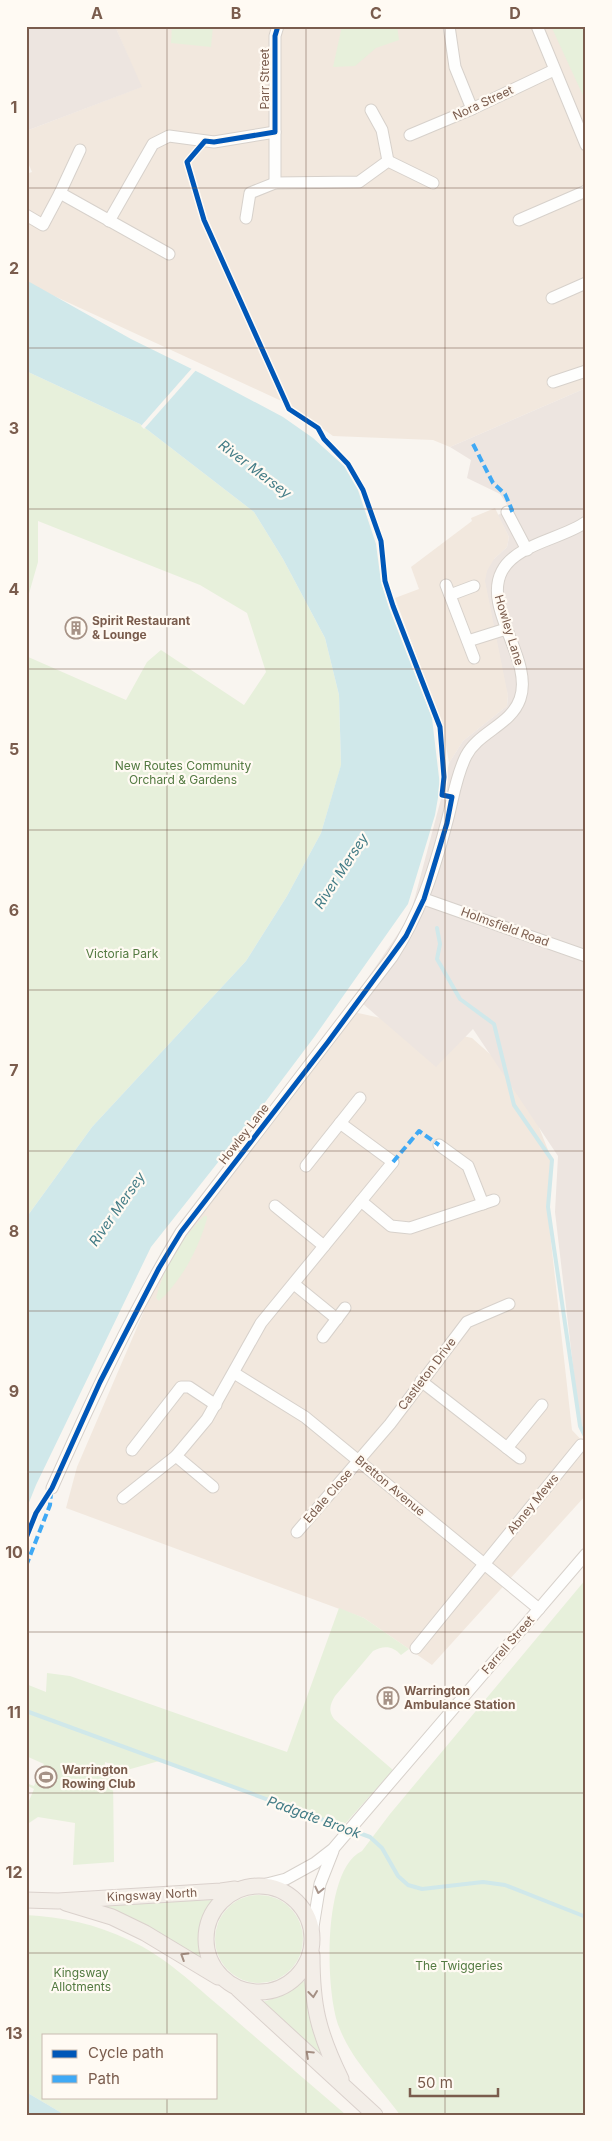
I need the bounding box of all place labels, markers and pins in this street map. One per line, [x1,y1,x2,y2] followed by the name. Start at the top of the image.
[92,613,191,642] place label: Spirit Restaurant & Lounge
[64,616,88,640] building icon: Spirit Restaurant & Lounge
[404,1683,515,1712] place label: Warrington Ambulance Station
[376,1686,400,1710] building icon: Warrington Ambulance Station
[62,1762,136,1791] place label: Warrington Rowing Club
[34,1765,58,1789] sports icon: Warrington Rowing Club

